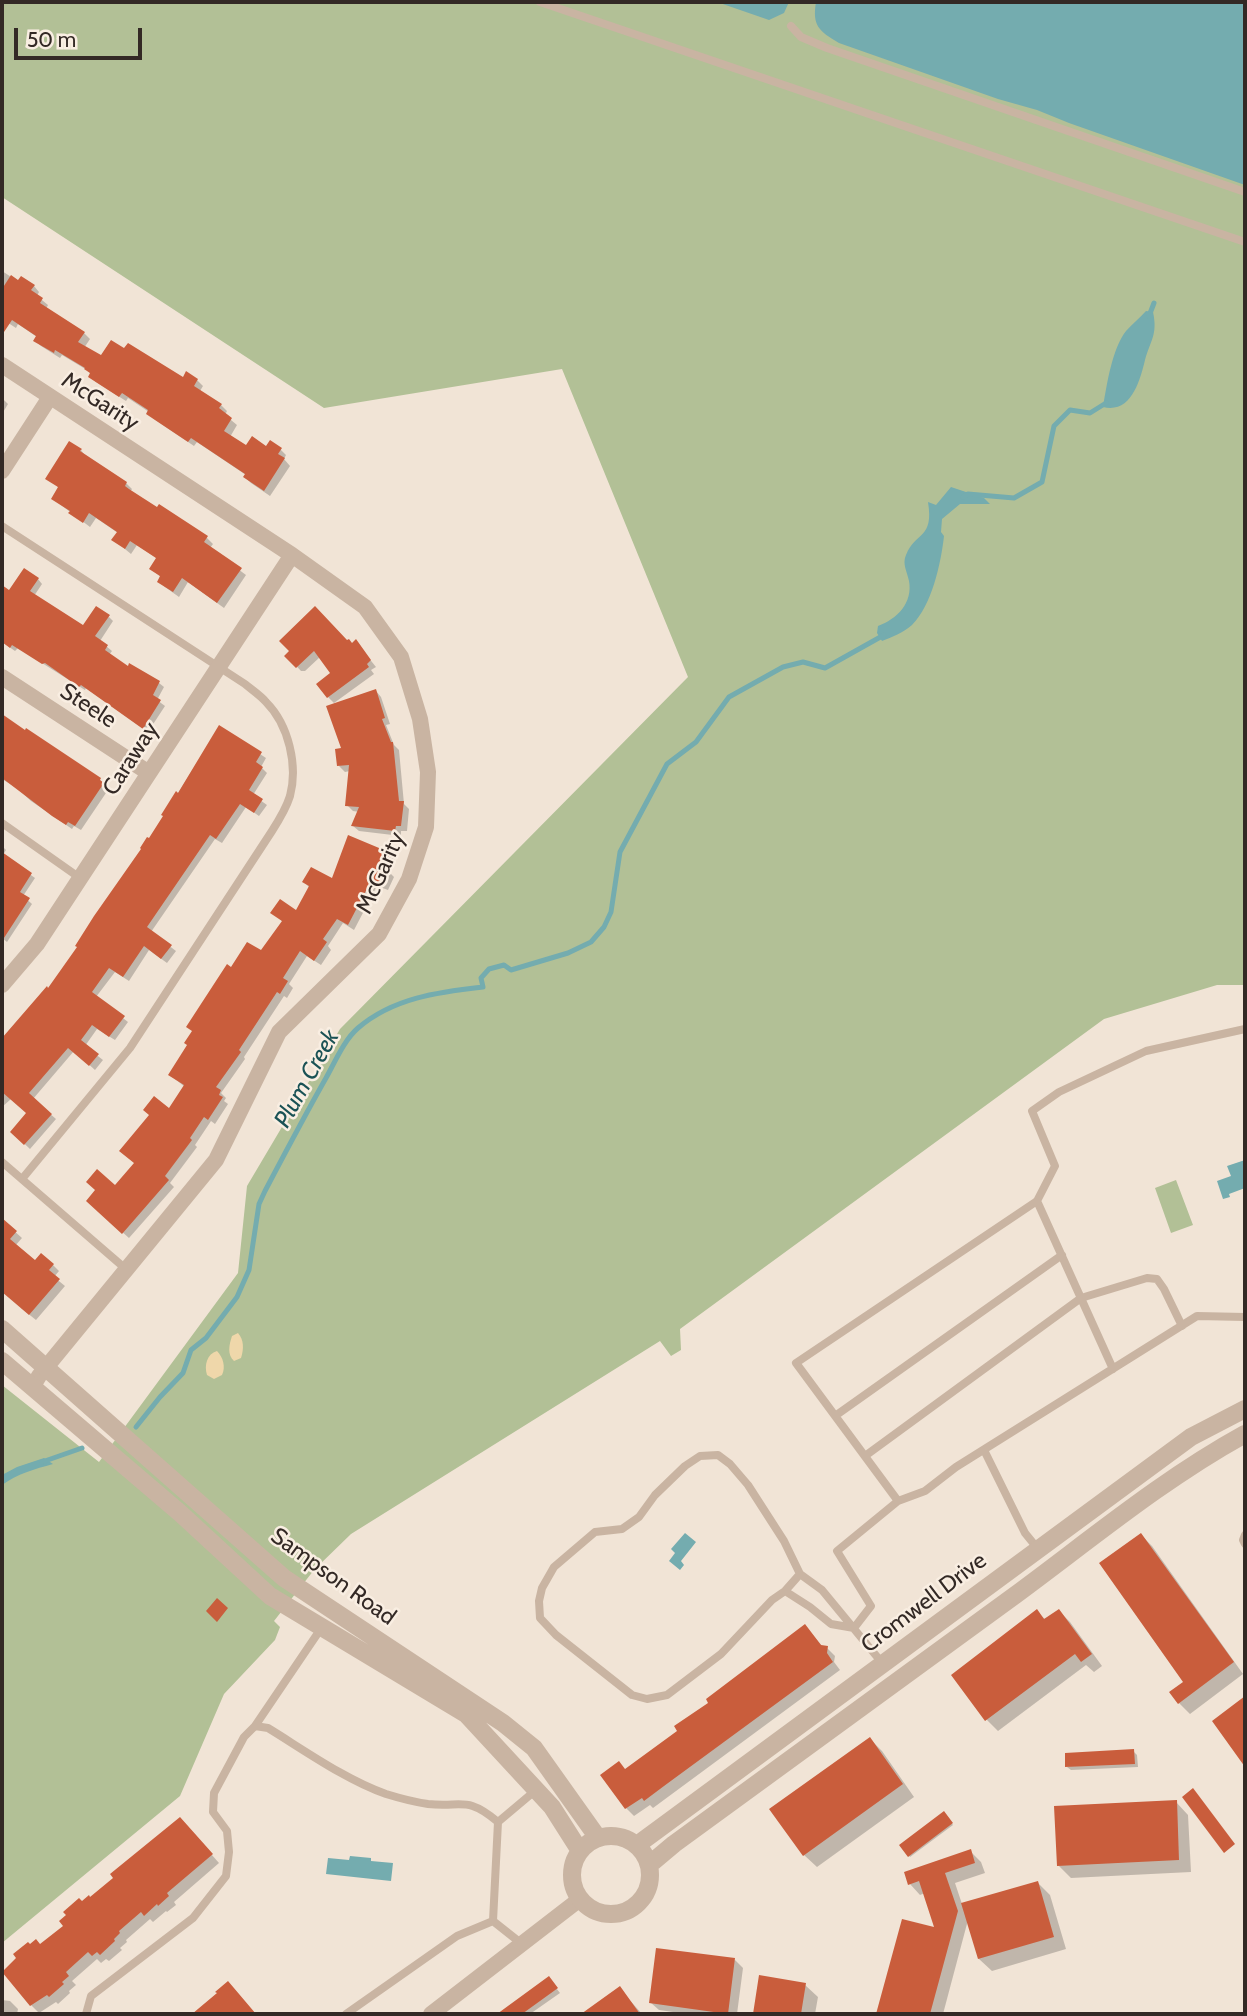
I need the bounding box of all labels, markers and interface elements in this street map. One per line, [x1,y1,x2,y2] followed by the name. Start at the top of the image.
[18,14,145,58] scale bar
[27,27,76,52] text: 50 m
[56,367,144,437] street label: McGarity
[55,678,121,734] street label: Steele
[97,717,165,801] street label: Caraway
[351,828,411,918] street label: McGarity
[268,1025,346,1133] water label: Plum Creek
[265,1522,401,1632] street label: Sampson Road
[856,1547,992,1659] street label: Cromwell Drive

